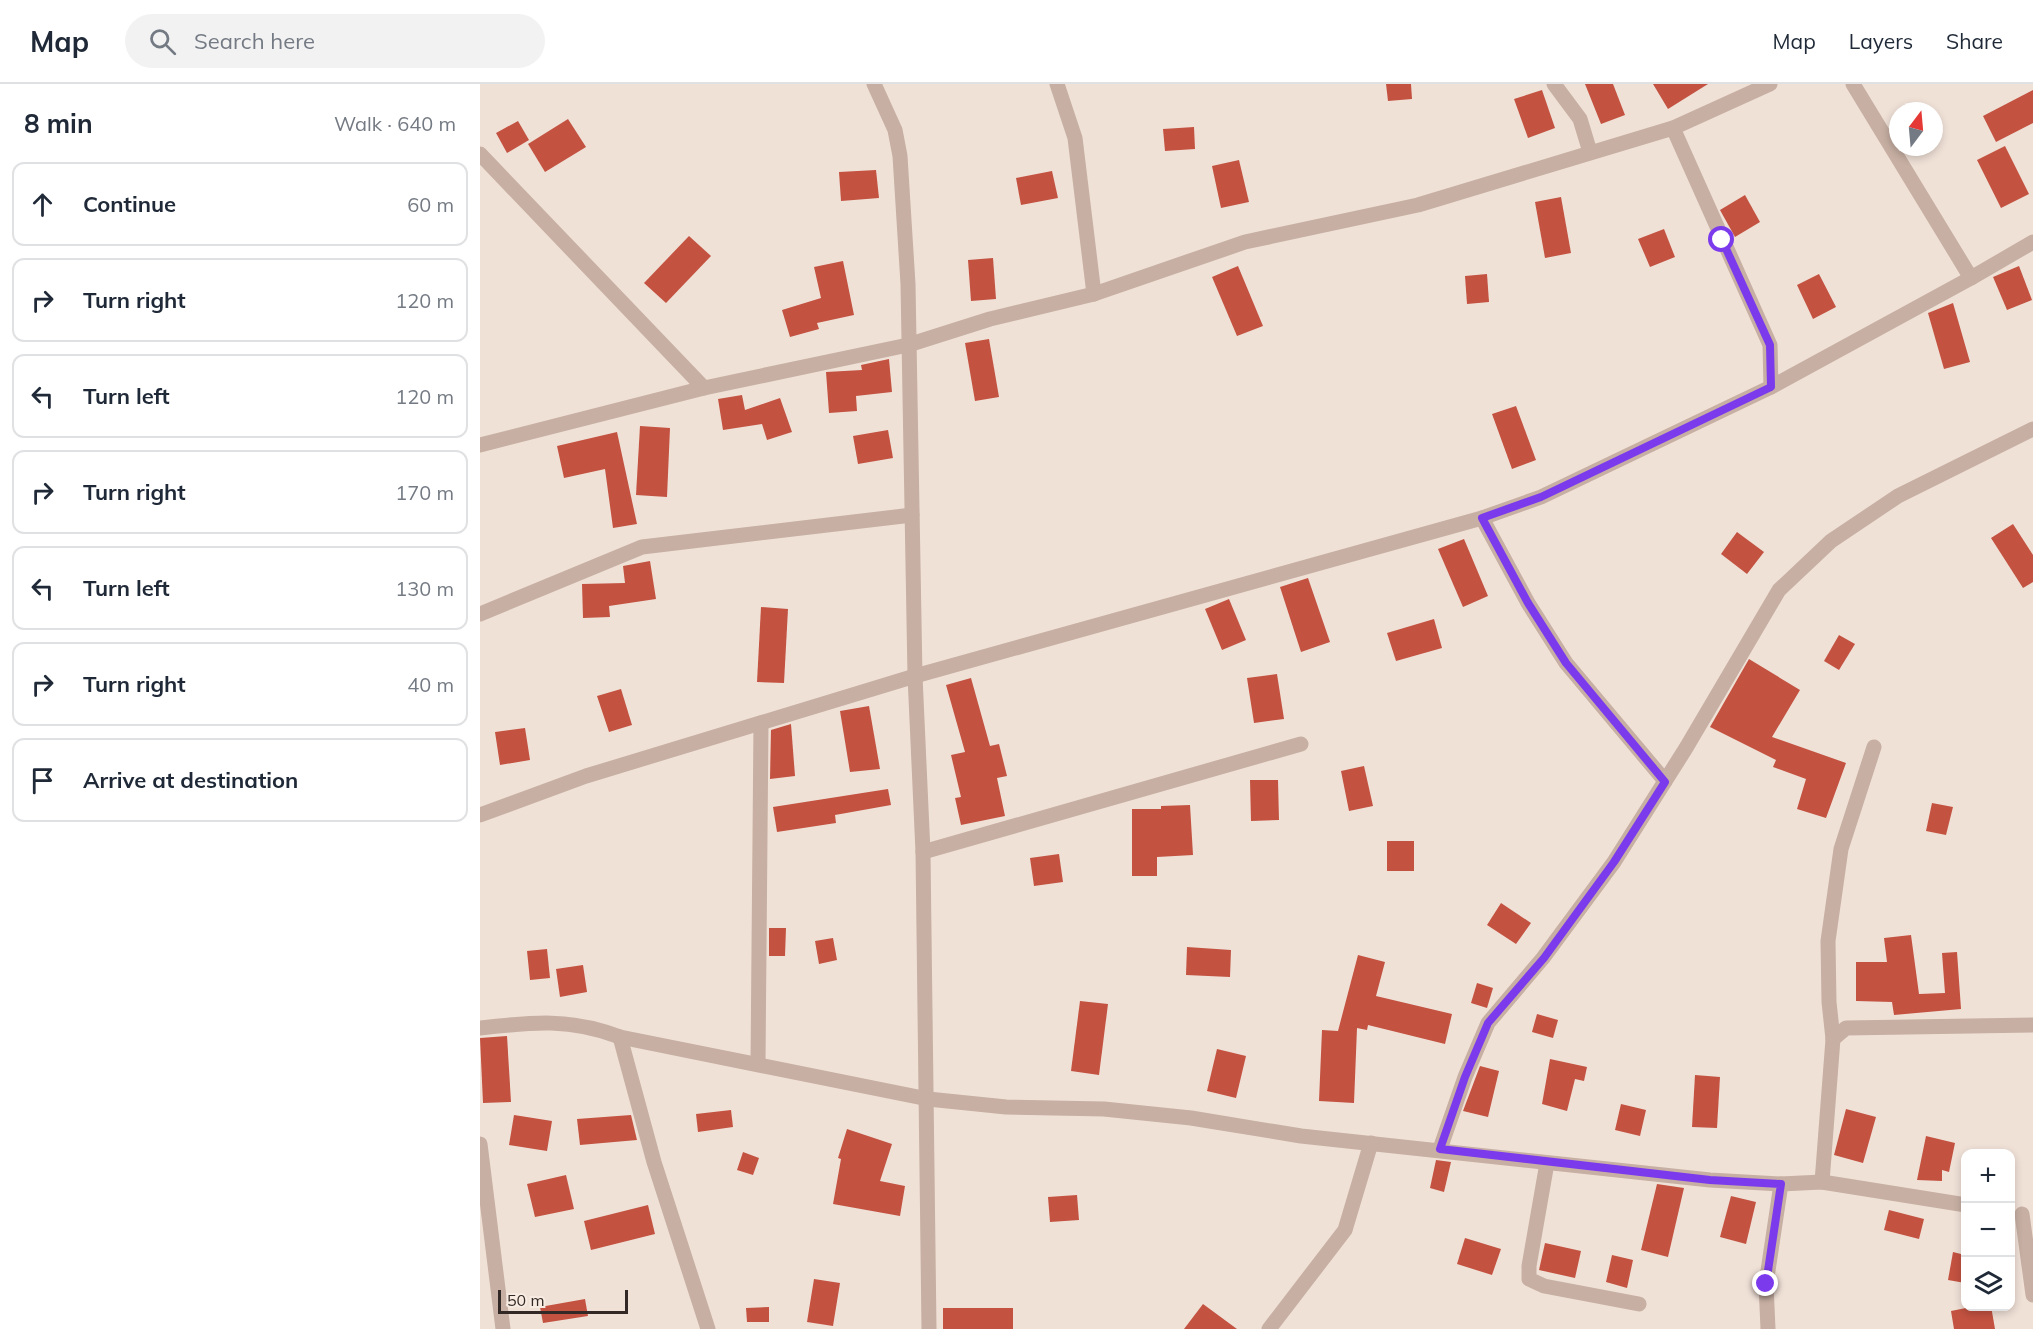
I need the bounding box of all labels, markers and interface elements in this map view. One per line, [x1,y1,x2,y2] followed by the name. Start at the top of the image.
[125,14,545,68] search box
[30,24,89,59] text: Map
[146,25,179,58] icon: search
[194,27,315,55] text: Search here
[1773,28,1816,54] text: Map
[1849,28,1913,54] text: Layers
[1946,28,2003,54] text: Share
[1889,102,1943,156] north arrow
[24,107,93,140] text: 8 min
[334,111,456,136] text: Walk · 640 m
[26,188,59,221] icon: ahead
[83,190,176,218] text: Continue
[407,192,454,217] text: 60 m
[1708,226,1734,252] route start
[26,284,59,317] icon: right
[83,286,186,314] text: Turn right
[395,288,454,313] text: 120 m
[26,380,59,413] icon: left
[83,382,170,410] text: Turn left
[395,384,454,409] text: 120 m
[26,476,59,509] icon: right
[83,478,186,506] text: Turn right
[395,480,454,505] text: 170 m
[26,572,59,605] icon: left
[83,574,170,602] text: Turn left
[395,576,454,601] text: 130 m
[26,668,59,701] icon: right
[83,670,186,698] text: Turn right
[407,672,454,697] text: 40 m
[26,764,59,797] icon: arrive
[83,766,298,794] text: Arrive at destination
[1961,1149,2015,1311] map controls
[1961,1149,2015,1203] button: +
[1961,1203,2015,1257] button: −
[1961,1257,2015,1311] button: layers
[1752,1270,1778,1296] route end
[498,1287,628,1314] scale bar
[507,1290,544,1310] text: 50 m

